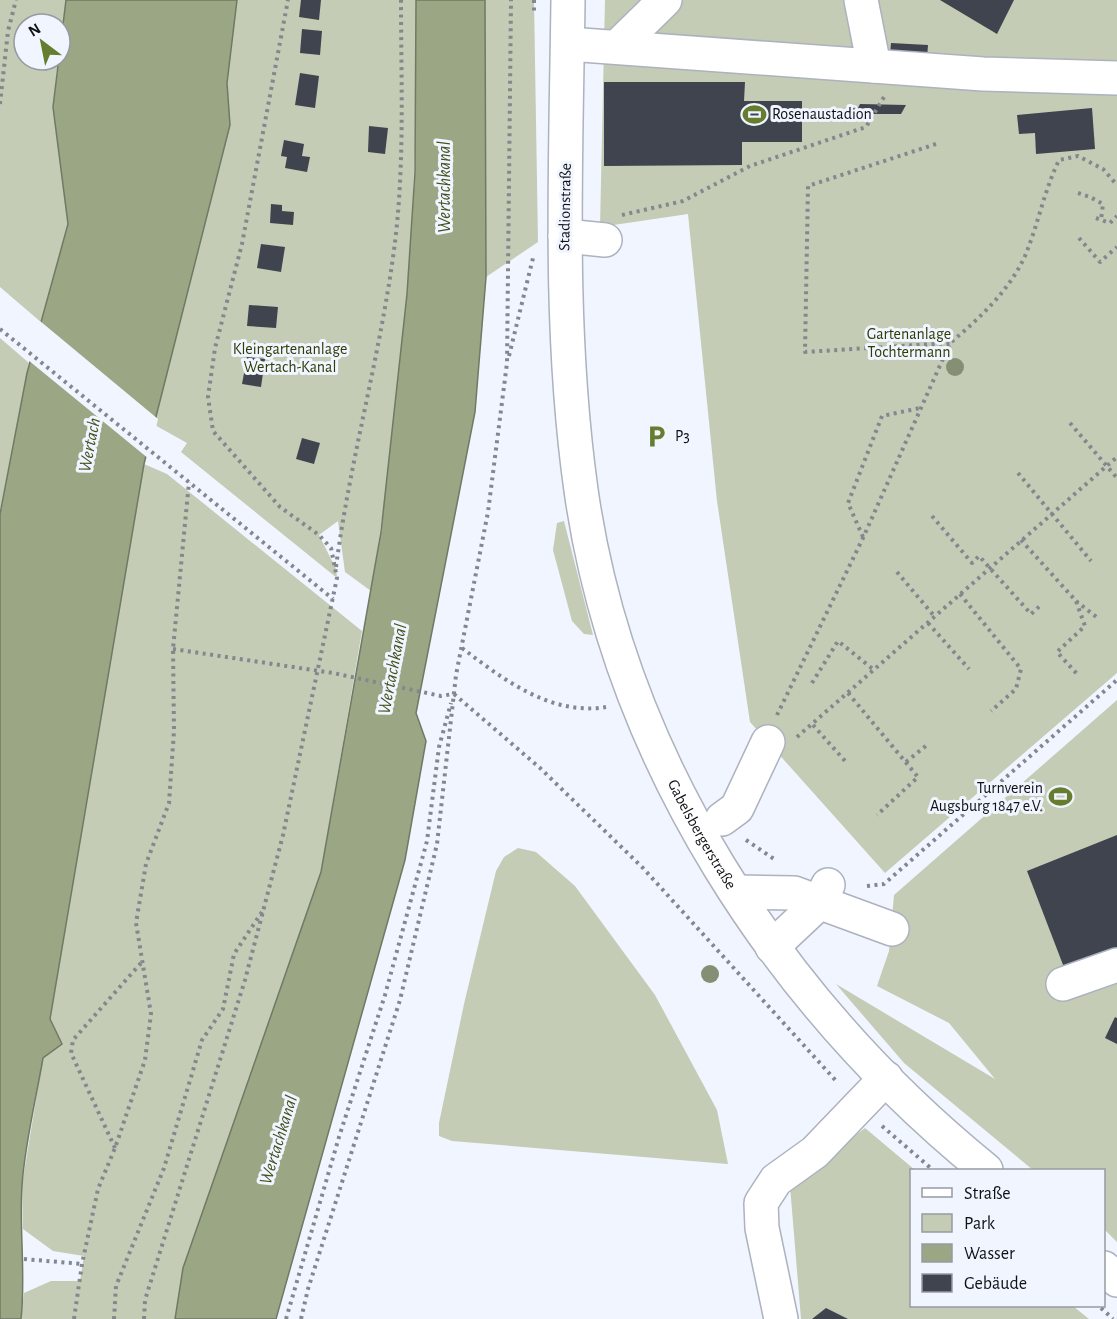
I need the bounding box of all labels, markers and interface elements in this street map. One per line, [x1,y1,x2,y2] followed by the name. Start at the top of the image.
[12,12,72,72] north arrow
[26,20,44,40] text: N
[741,101,767,127] sports icon: Rosenaustadion
[772,106,872,122] place label: Rosenaustadion
[436,141,454,233] water label: Wertachkanal
[556,163,574,251] street label: Stadionstraße
[867,326,951,360] park label: Gartenanlage Tochtermann
[233,341,347,375] park label: Kleingartenanlage Wertach-Kanal
[76,416,104,474] water label: Wertach
[644,423,670,449] parking icon: P3
[675,428,690,444] place label: P3
[375,622,411,716] water label: Wertachkanal
[665,777,739,892] street label: Gabelsbergerstraße
[930,780,1043,814] place label: Turnverein Augsburg 1847 e.V.
[1048,784,1074,810] sports icon: Turnverein Augsburg 1847 e.V.
[257,1093,301,1187] water label: Wertachkanal
[910,1169,1105,1307] legend
[964,1185,1010,1203] text: Straße
[964,1215,996,1233] text: Park
[964,1245,1015,1263] text: Wasser
[964,1275,1027,1293] text: Gebäude

